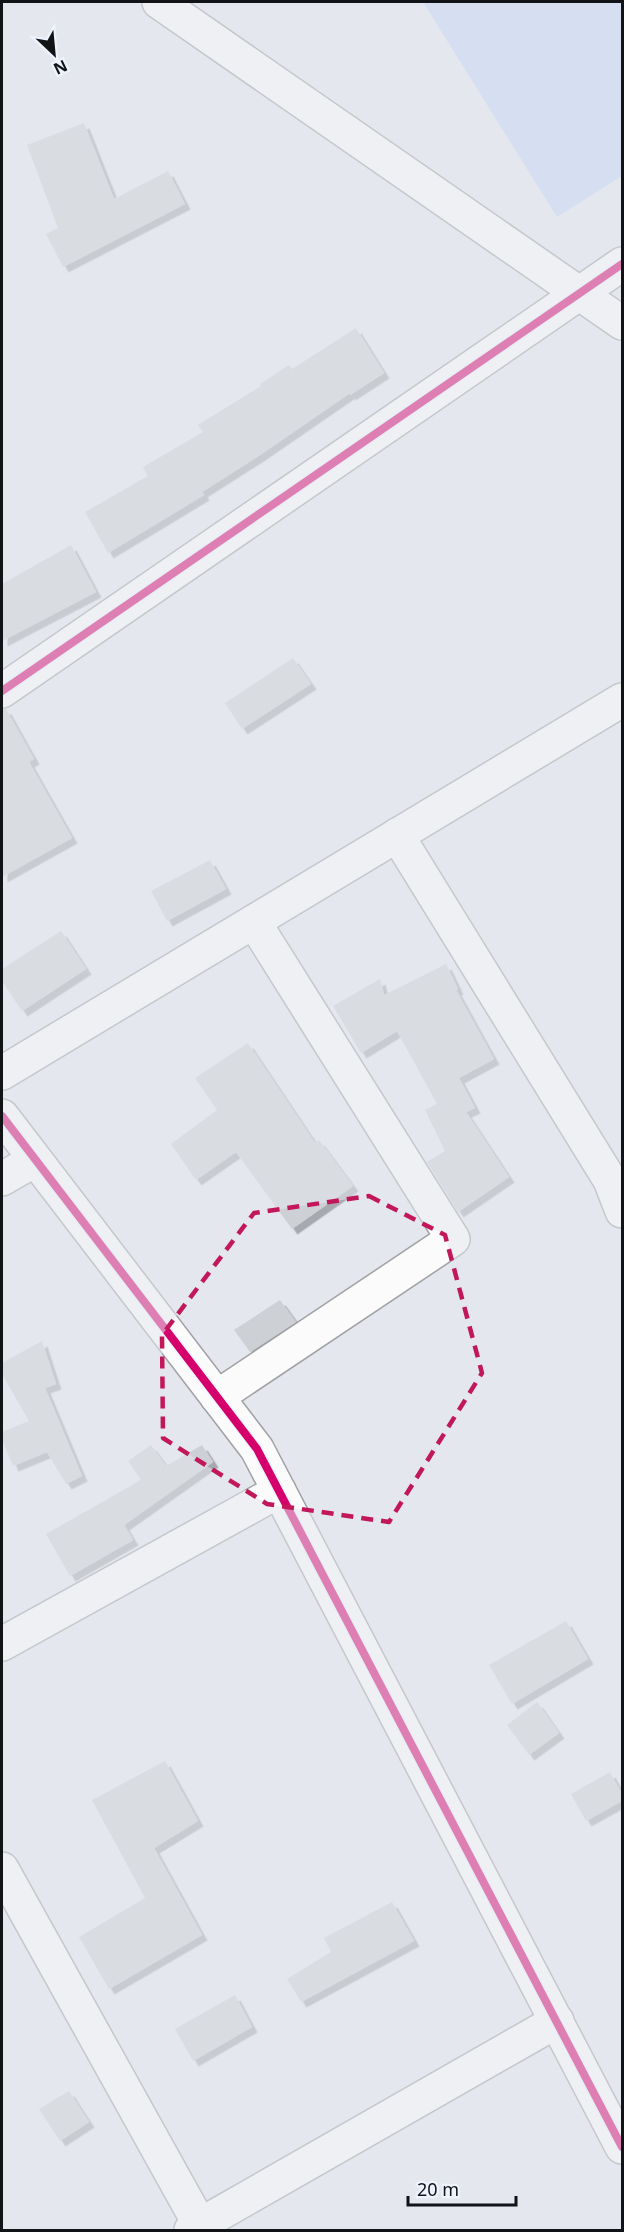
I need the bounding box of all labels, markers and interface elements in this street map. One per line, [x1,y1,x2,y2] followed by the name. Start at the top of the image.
[24,24,84,84] north arrow
[50,55,71,80] text: N
[408,2169,516,2207] scale bar
[417,2177,459,2201] text: 20 m

